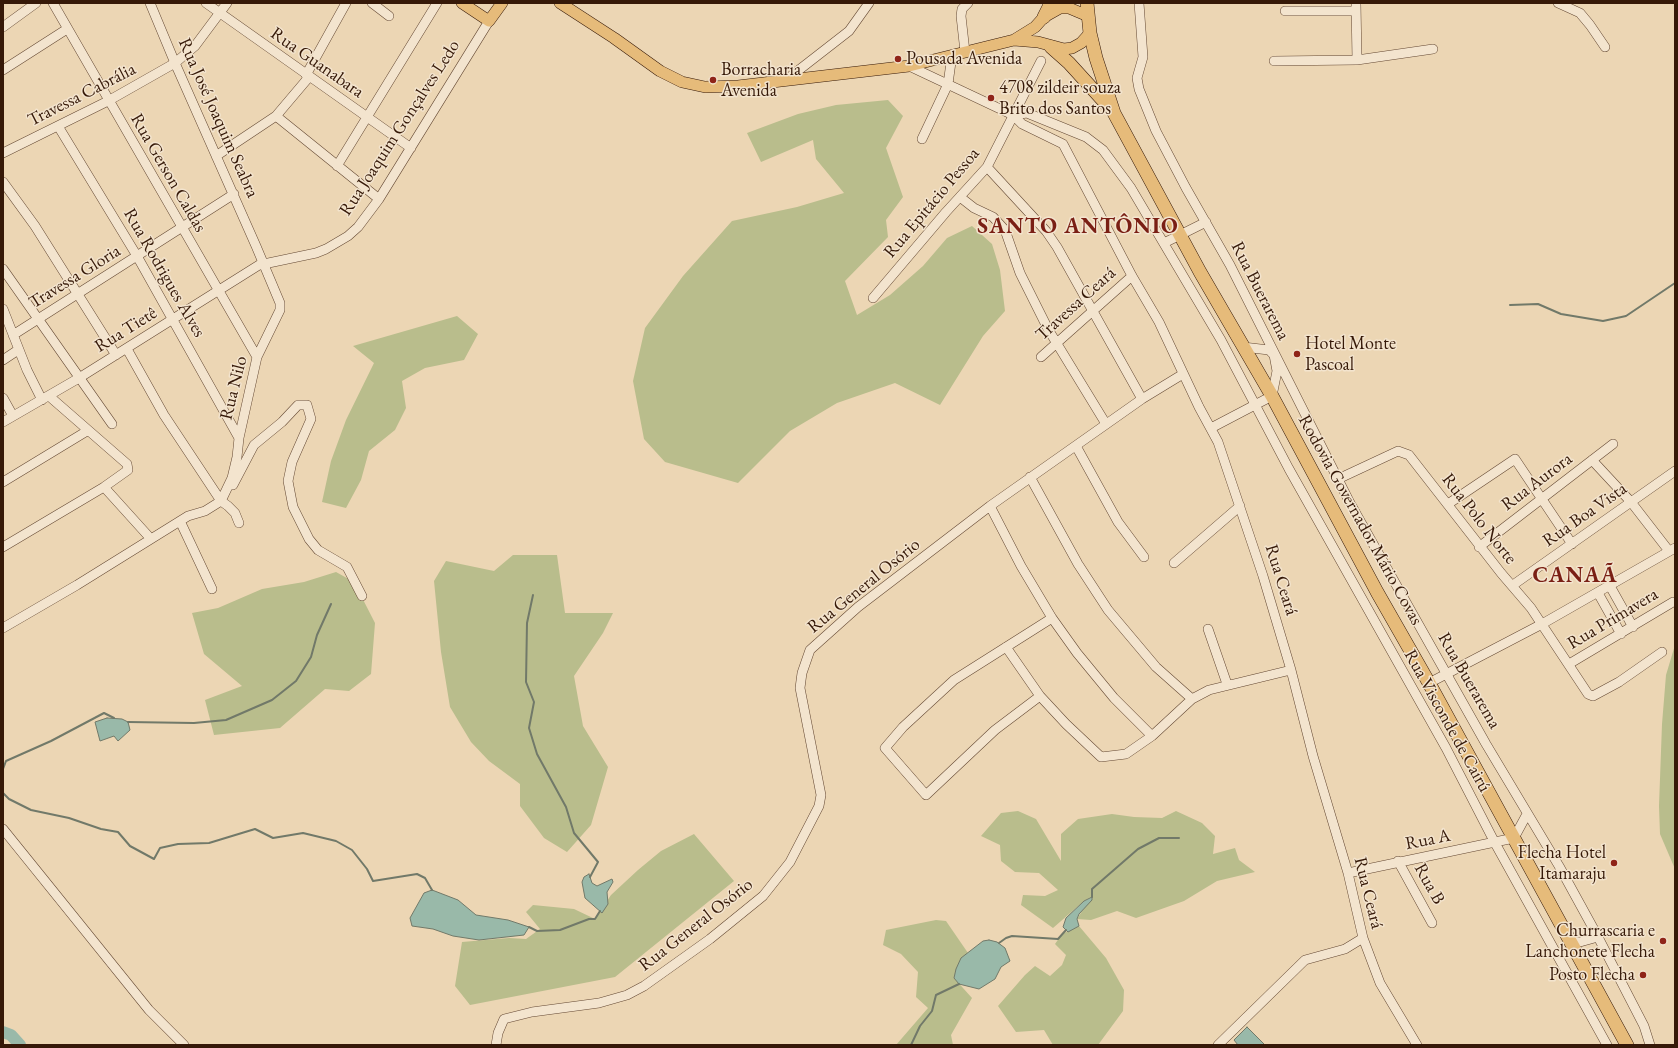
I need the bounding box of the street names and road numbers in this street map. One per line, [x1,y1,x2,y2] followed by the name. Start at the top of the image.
[266,23,368,103] street label: Rua Guanabara
[173,35,263,201] street label: Rua José Joaquim Seabra
[335,36,465,220] street label: Rua Joaquim Gonçalves Ledo
[24,59,140,131] street label: Travessa Cabrália
[125,110,211,236] street label: Rua Gerson Caldas
[880,143,984,263] street label: Rua Epitácio Pessoa
[118,205,210,341] street label: Rua Rodrigues Alves
[1226,238,1294,344] street label: Rua Buerarema
[25,240,125,314] street label: Travessa Gloria
[1032,262,1120,346] street label: Travessa Ceará
[91,302,161,358] street label: Rua Tietê
[216,354,252,422] street label: Rua Nilo
[1293,411,1427,629] street label: Rodovia Governador Mário Covas
[1497,448,1577,516] street label: Rua Aurora
[1437,469,1521,569] street label: Rua Polo Norte
[1539,478,1631,552] street label: Rua Boa Vista
[803,534,925,638] street label: Rua General Osório
[1260,542,1302,618] street label: Rua Ceará
[1564,583,1662,655] street label: Rua Primavera
[1433,629,1505,733] street label: Rua Buerarema
[1399,646,1495,796] street label: Rua Visconde de Cairú
[1404,825,1452,855] street label: Rua A
[1349,855,1387,931] street label: Rua Ceará
[1409,860,1449,908] street label: Rua B
[635,874,757,976] street label: Rua General Osório

